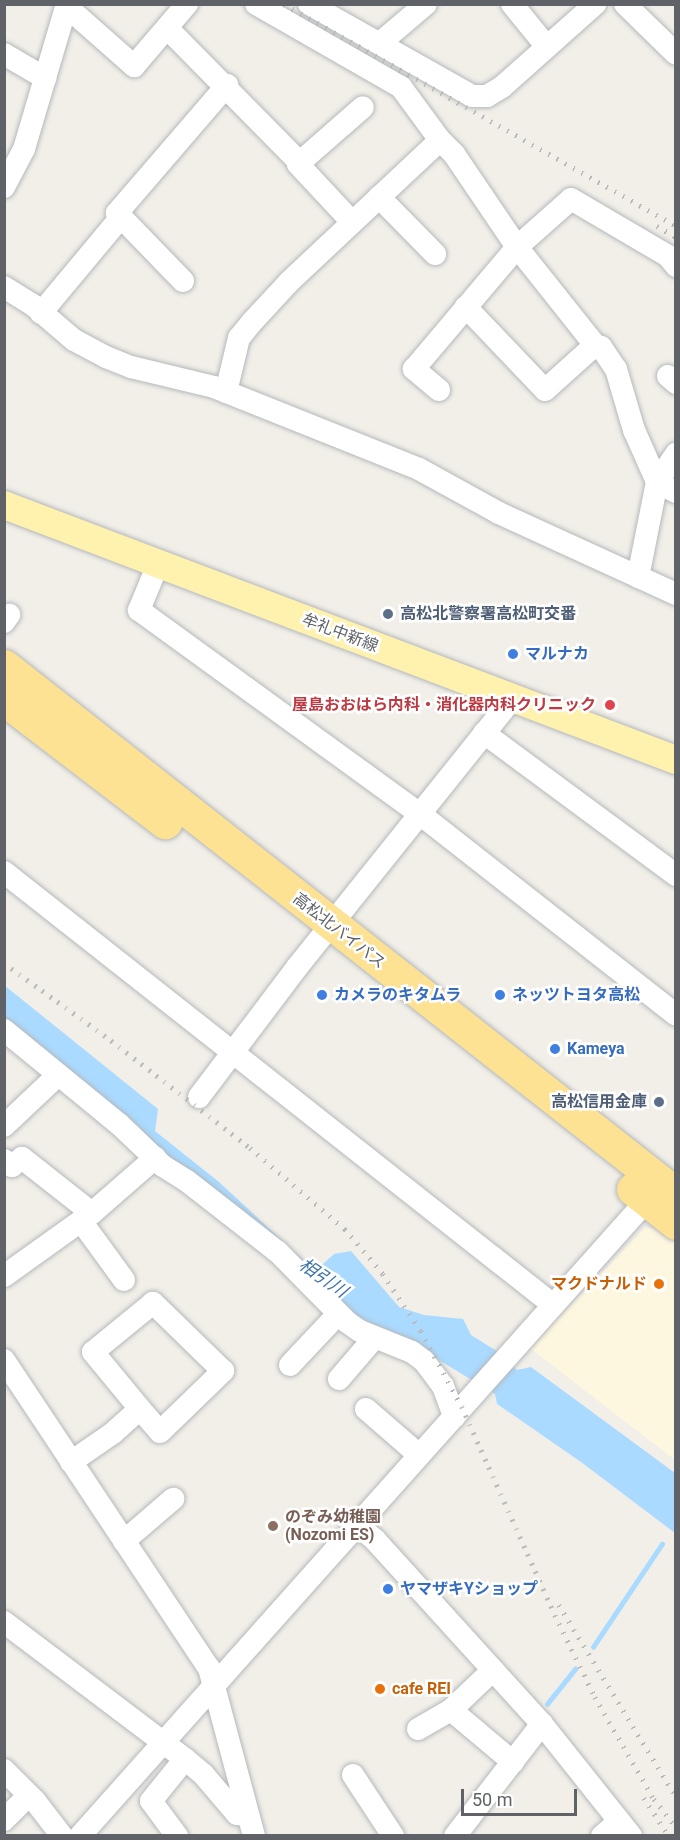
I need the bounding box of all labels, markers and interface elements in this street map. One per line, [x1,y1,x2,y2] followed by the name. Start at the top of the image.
[400,604,576,624] place label: 高松北警察署高松町交番
[381,607,395,621] marker: 高松北警察署高松町交番
[299,610,381,656] street label: 牟礼中新線
[525,644,589,664] place label: マルナカ
[506,647,520,661] marker: マルナカ
[292,695,596,715] place label: 屋島おおはら内科・消化器内科クリニック
[601,696,619,714] marker: 屋島おおはら内科・消化器内科クリニック
[289,889,389,973] street label: 高松北バイパス
[334,985,462,1005] place label: カメラのキタムラ
[512,985,640,1005] place label: ネッツトヨタ高松
[315,988,329,1002] marker: カメラのキタムラ
[493,988,507,1002] marker: ネッツトヨタ高松
[567,1039,625,1059] place label: Kameya
[548,1042,562,1056] marker: Kameya
[551,1092,647,1112] place label: 高松信用金庫
[652,1095,666,1109] marker: 高松信用金庫
[295,1254,351,1302] water label: 相引川
[551,1274,647,1294] place label: マクドナルド
[652,1277,666,1291] marker: マクドナルド
[285,1507,381,1545] place label: のぞみ幼稚園 (Nozomi ES)
[266,1519,280,1533] marker: のぞみ幼稚園 (Nozomi ES)
[400,1579,538,1599] place label: ヤマザキYショップ
[381,1582,395,1596] marker: ヤマザキYショップ
[392,1679,451,1699] place label: cafe REI
[373,1682,387,1696] marker: cafe REI
[464,1777,580,1815] scale bar
[472,1789,512,1810] text: 50 m

